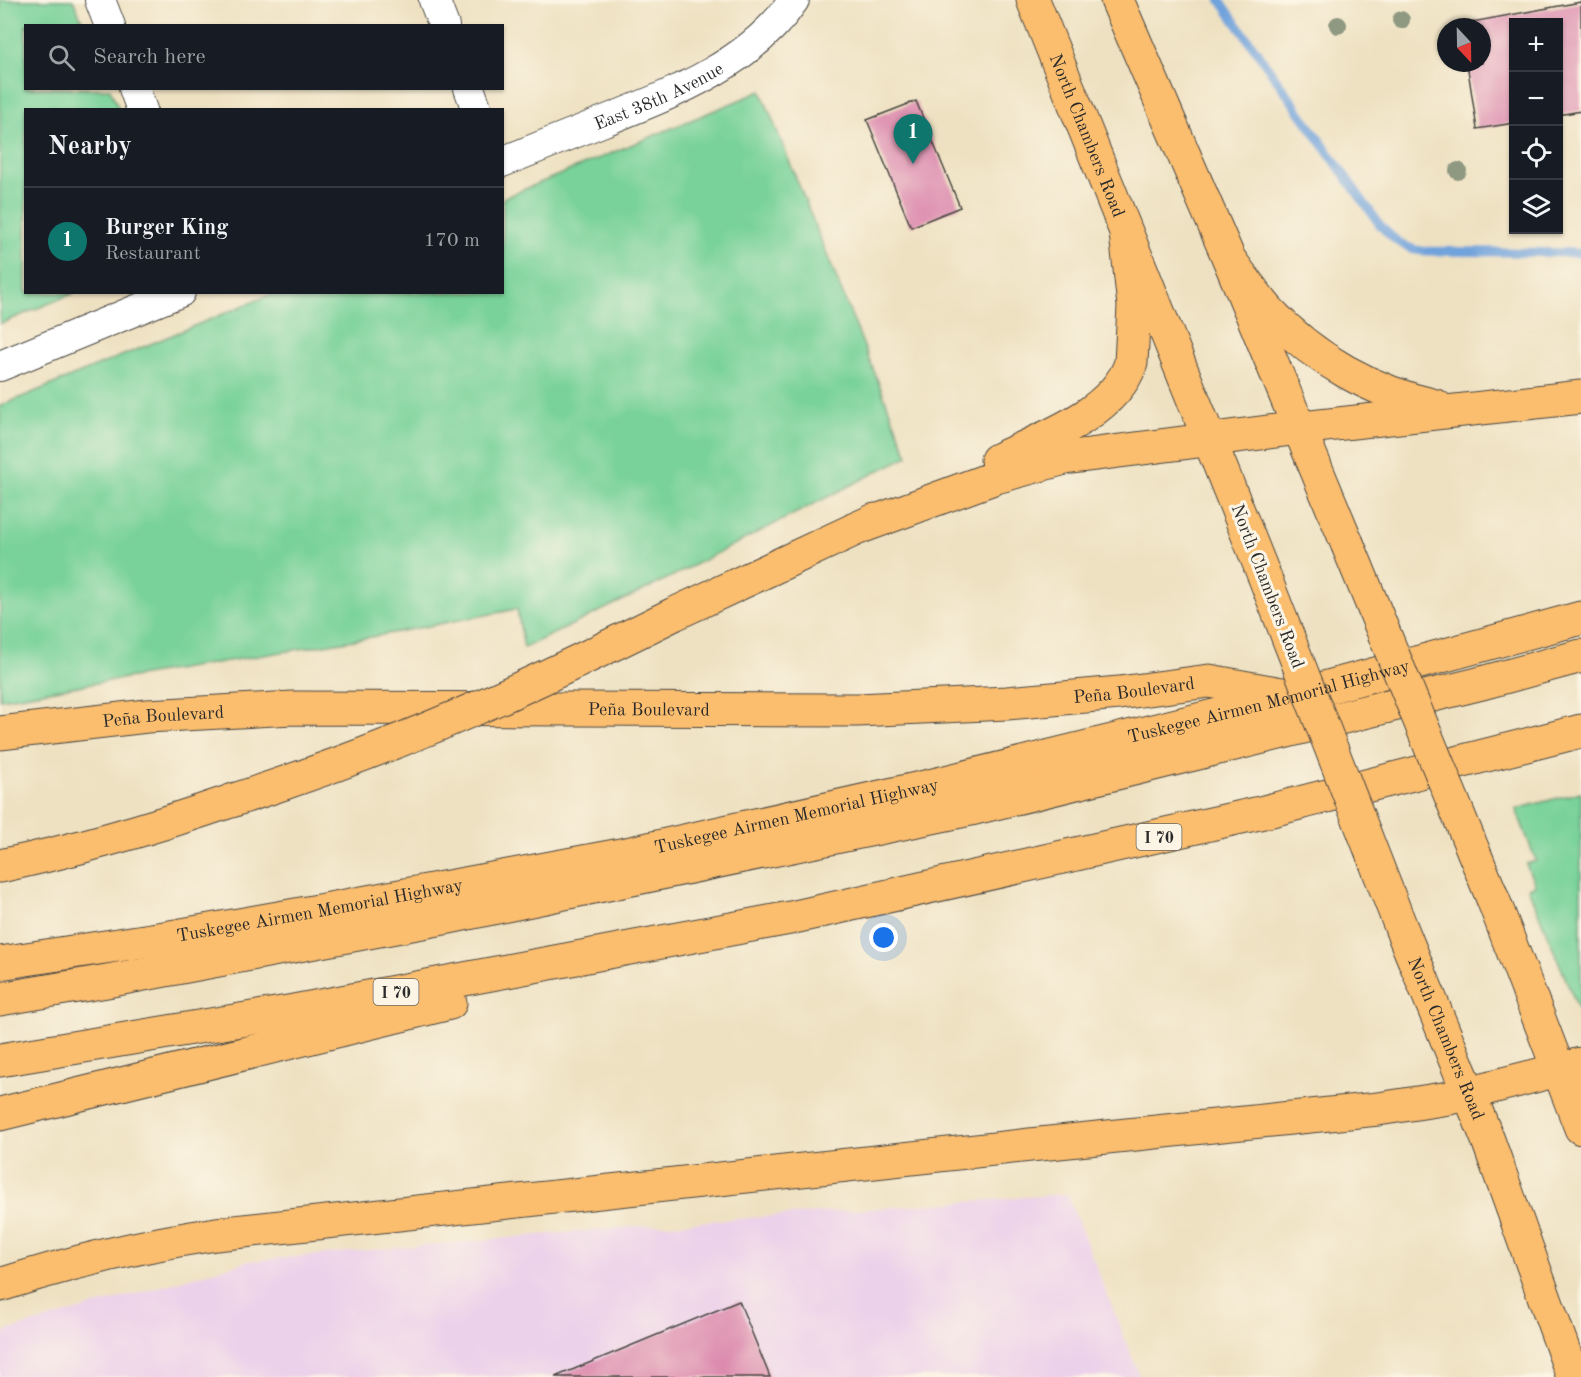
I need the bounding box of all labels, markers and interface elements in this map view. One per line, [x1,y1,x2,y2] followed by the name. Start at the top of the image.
[1437,18,1491,72] north arrow
[1509,18,1563,234] map controls
[1509,18,1563,72] button: +
[24,24,504,90] search box
[45,41,78,74] icon: search
[93,46,206,68] text: Search here
[1046,52,1127,220] street label: North Chambers Road
[592,60,727,134] street label: East 38th Avenue
[1509,72,1563,126] button: −
[894,114,932,164] pin: 1
[1509,126,1563,180] button: locate
[48,134,132,160] text: Nearby
[1509,180,1563,234] button: layers
[105,217,228,239] text: Burger King
[62,231,73,251] text: 1
[424,231,480,251] text: 170 m
[105,244,201,264] text: Restaurant
[1227,502,1307,671] street label: North Chambers Road
[1126,657,1412,747] street label: Tuskegee Airmen Memorial Highway
[1073,675,1196,707] street label: Peña Boulevard
[588,701,710,719] street label: Peña Boulevard
[101,704,224,731] street label: Peña Boulevard
[653,776,941,857] street label: Tuskegee Airmen Memorial Highway
[1136,824,1182,850] road number: I 70
[175,876,465,946] street label: Tuskegee Airmen Memorial Highway
[869,923,898,952] your location
[1404,955,1487,1123] street label: North Chambers Road
[374,979,418,1005] road number: I 70

